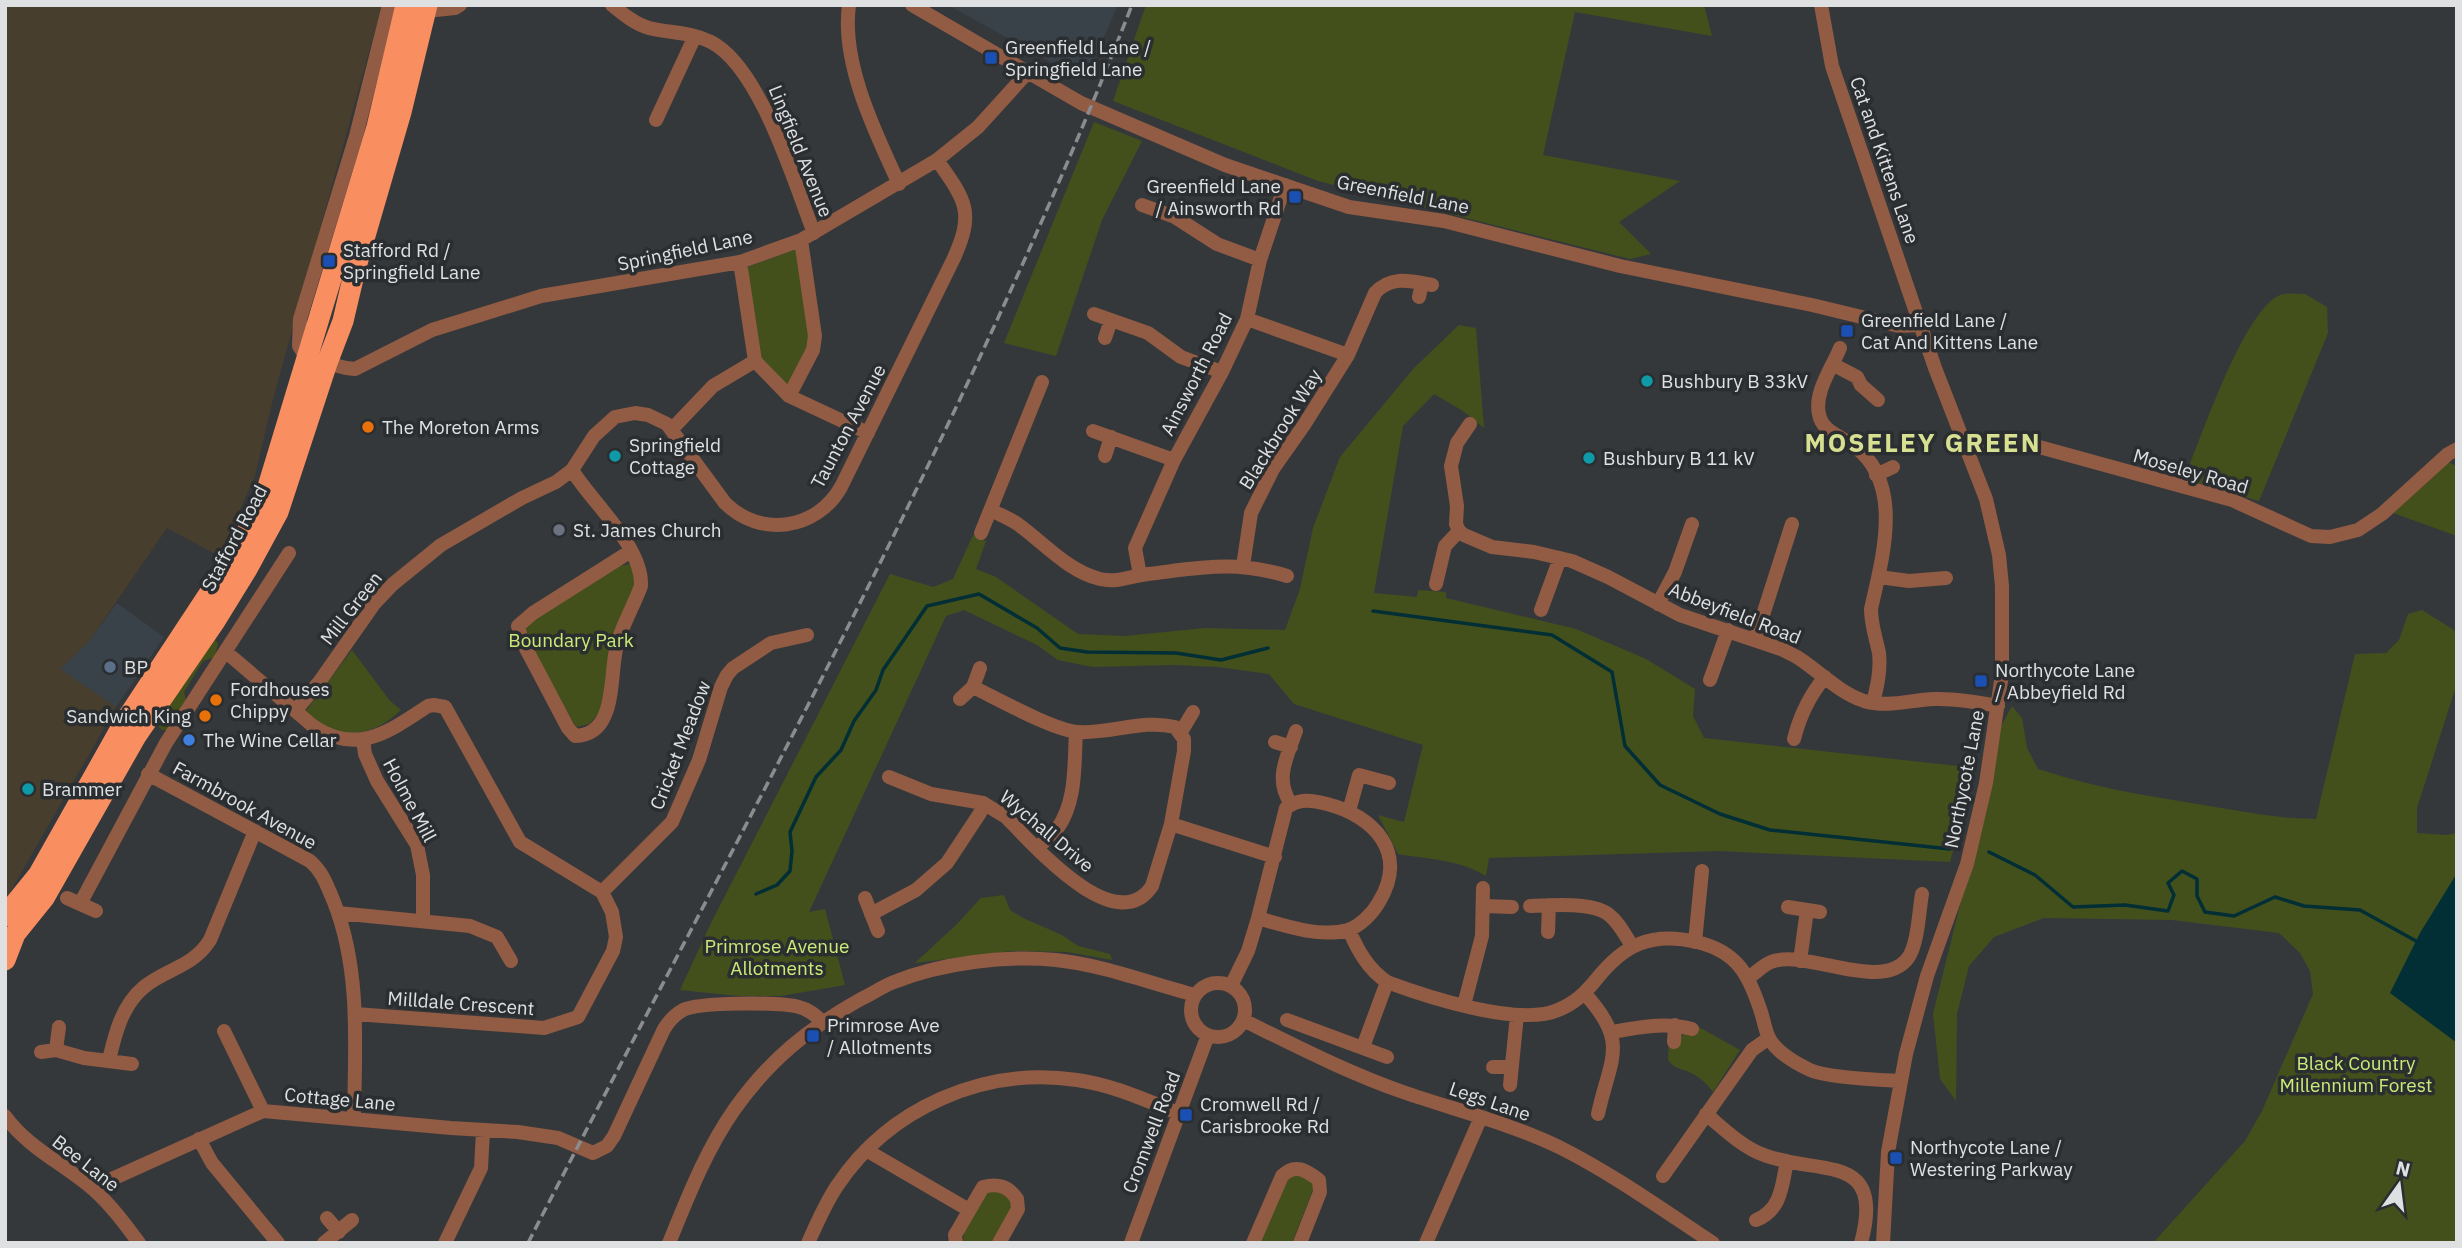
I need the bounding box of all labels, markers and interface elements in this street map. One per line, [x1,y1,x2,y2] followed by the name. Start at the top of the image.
[1005,35,1151,81] place label: Greenfield Lane / Springfield Lane
[983,50,999,66] marker: Greenfield Lane / Springfield Lane
[1845,73,1925,247] street label: Cat and Kittens Lane
[764,81,838,221] street label: Lingfield Avenue
[1335,169,1471,219] street label: Greenfield Lane
[1147,174,1281,220] place label: Greenfield Lane / Ainsworth Rd
[1287,189,1303,205] marker: Greenfield Lane / Ainsworth Rd
[615,224,755,276] street label: Springfield Lane
[343,238,480,284] place label: Stafford Rd / Springfield Lane
[321,253,337,269] marker: Stafford Rd / Springfield Lane
[1861,308,2038,354] place label: Greenfield Lane / Cat And Kittens Lane
[1155,309,1237,439] street label: Ainsworth Road
[1839,323,1855,339] marker: Greenfield Lane / Cat And Kittens Lane
[805,360,891,492] street label: Taunton Avenue
[1233,364,1327,494] street label: Blackbrook Way
[1661,369,1809,393] place label: Bushbury B 33kV
[1639,373,1655,389] marker: Bushbury B 33kV
[382,415,539,439] place label: The Moreton Arms
[360,419,376,435] marker: The Moreton Arms
[1805,425,2041,459] district label: MOSELEY GREEN
[629,433,721,479] place label: Springfield Cottage
[2131,443,2251,499] street label: Moseley Road
[1603,446,1755,470] place label: Bushbury B 11 kV
[607,448,623,464] marker: Springfield Cottage
[1581,450,1597,466] marker: Bushbury B 11 kV
[196,481,272,595] street label: Stafford Road
[573,518,722,542] place label: St. James Church
[551,522,567,538] marker: St. James Church
[315,566,387,650] street label: Mill Green
[1666,577,1804,649] street label: Abbeyfield Road
[508,628,634,652] park label: Boundary Park
[124,655,148,679] place label: BP
[1995,658,2135,704] place label: Northycote Lane / Abbeyfield Rd
[102,659,118,675] marker: BP
[1973,673,1989,689] marker: Northycote Lane / Abbeyfield Rd
[230,677,330,723] place label: Fordhouses Chippy
[644,677,716,813] street label: Cricket Meadow
[208,692,224,708] marker: Fordhouses Chippy
[66,704,191,728] place label: Sandwich King
[197,708,213,724] marker: Sandwich King
[1939,708,1989,850] street label: Northycote Lane
[203,728,337,752] place label: The Wine Cellar
[181,732,197,748] marker: The Wine Cellar
[378,754,442,846] street label: Holme Mill
[169,756,321,854] street label: Farmbrook Avenue
[42,777,122,801] place label: Brammer
[20,781,36,797] marker: Brammer
[995,785,1099,877] street label: Wychall Drive
[705,934,849,980] park label: Primrose Avenue Allotments
[387,986,535,1020] street label: Milldale Crescent
[827,1013,940,1059] place label: Primrose Ave / Allotments
[805,1028,821,1044] marker: Primrose Ave / Allotments
[2280,1051,2432,1097] park label: Black Country Millennium Forest
[1117,1067,1185,1197] street label: Cromwell Road
[1446,1076,1534,1126] street label: Legs Lane
[283,1082,397,1116] street label: Cottage Lane
[1200,1092,1330,1138] place label: Cromwell Rd / Carisbrooke Rd
[1178,1107,1194,1123] marker: Cromwell Rd / Carisbrooke Rd
[48,1129,124,1197] street label: Bee Lane
[1910,1135,2073,1181] place label: Northycote Lane / Westering Parkway
[1888,1150,1904,1166] marker: Northycote Lane / Westering Parkway
[2364,1150,2434,1220] north arrow
[2394,1155,2413,1182] text: N

